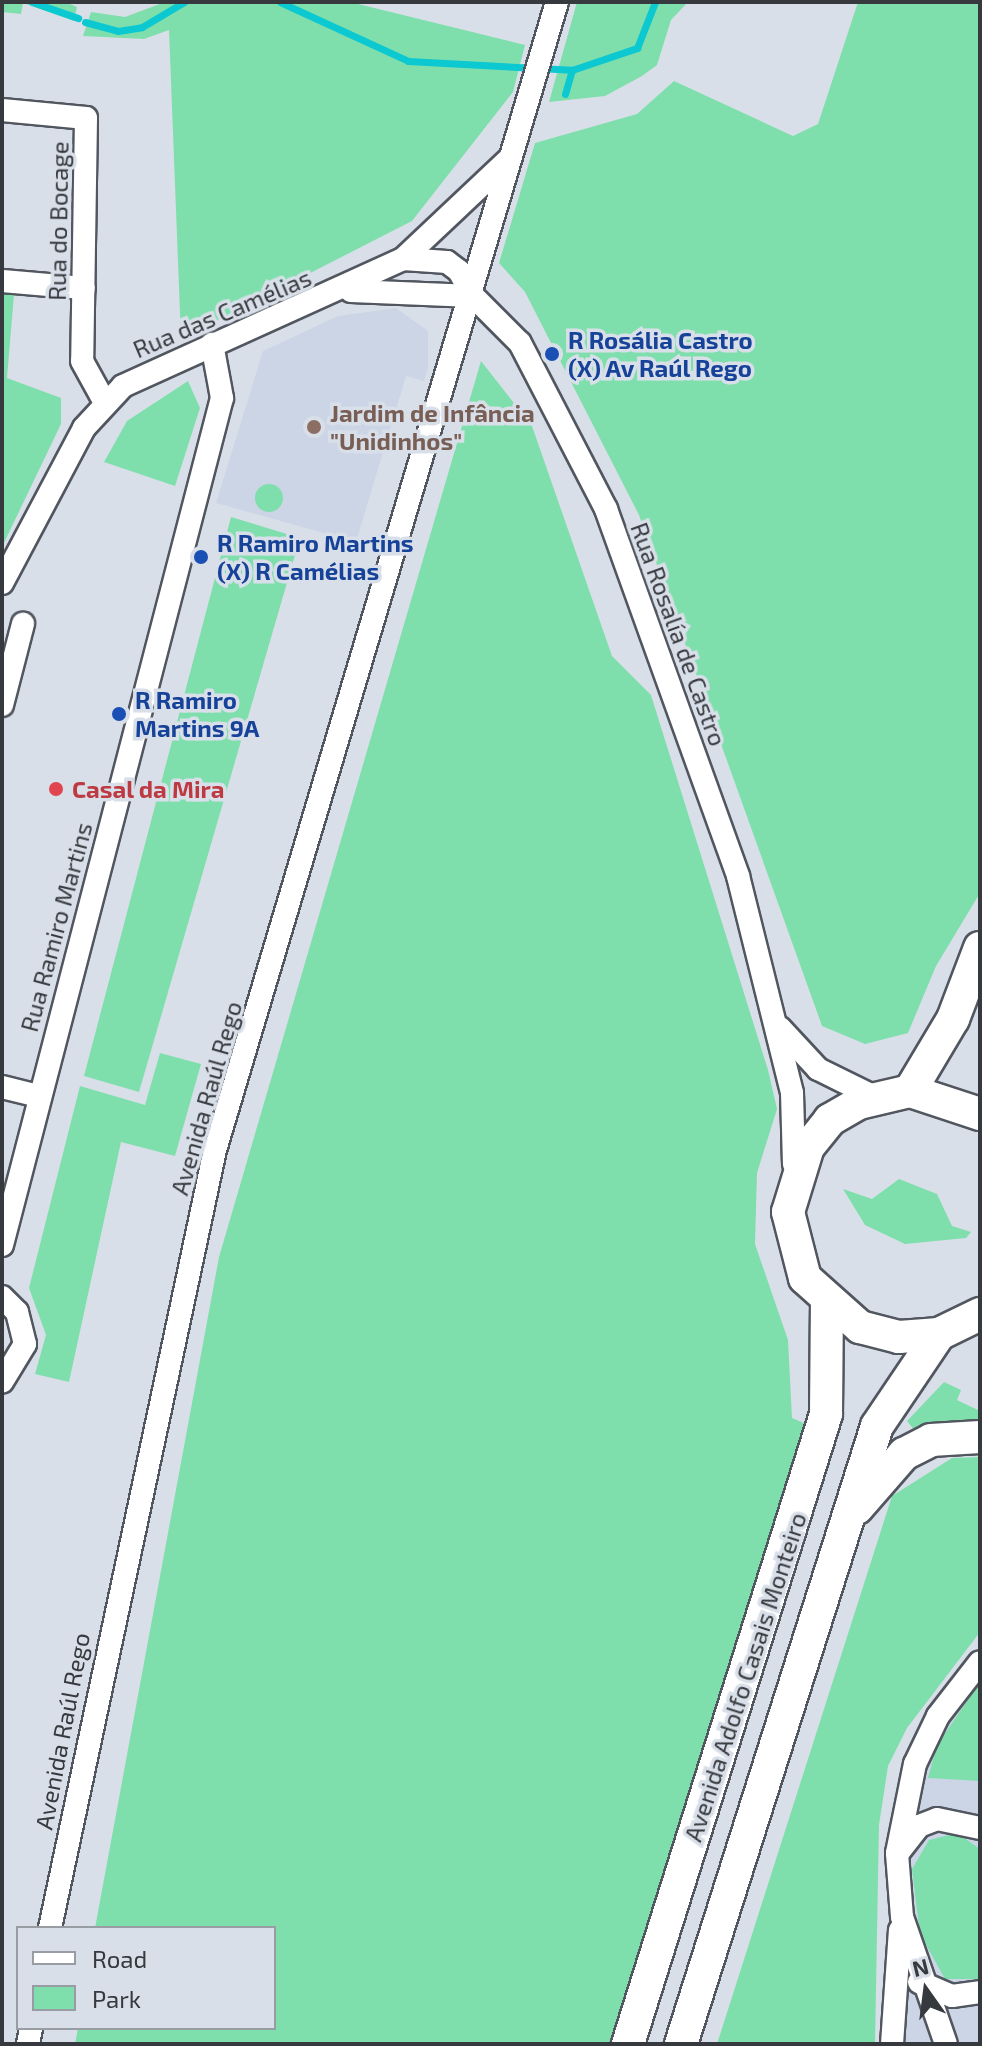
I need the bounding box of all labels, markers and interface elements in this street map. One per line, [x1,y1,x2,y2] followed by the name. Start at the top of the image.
[42,141,74,301] street label: Rua do Bocage
[129,262,315,364] street label: Rua das Camélias
[568,326,753,382] place label: R Rosália Castro (X) Av Raúl Rego
[543,345,561,363] marker: R Rosália Castro (X) Av Raúl Rego
[330,399,535,455] place label: Jardim de Infância "Unidinhos"
[305,418,323,436] marker: Jardim de Infância "Unidinhos"
[625,518,733,750] street label: Rua Rosalía de Castro
[217,529,414,585] place label: R Ramiro Martins (X) R Camélias
[192,548,210,566] marker: R Ramiro Martins (X) R Camélias
[135,686,260,742] place label: R Ramiro Martins 9A
[110,705,128,723] marker: R Ramiro Martins 9A
[72,775,225,803] place label: Casal da Mira
[47,780,65,798] marker: Casal da Mira
[14,819,98,1035] street label: Rua Ramiro Martins
[164,998,248,1198] street label: Avenida Raúl Rego
[678,1509,812,1845] street label: Avenida Adolfo Casais Monteiro
[29,1630,95,1832] street label: Avenida Raúl Rego
[16,1926,276,2030] legend
[92,1944,147,1973] text: Road
[886,1950,966,2030] north arrow
[909,1952,931,1981] text: N
[92,1984,141,2013] text: Park

